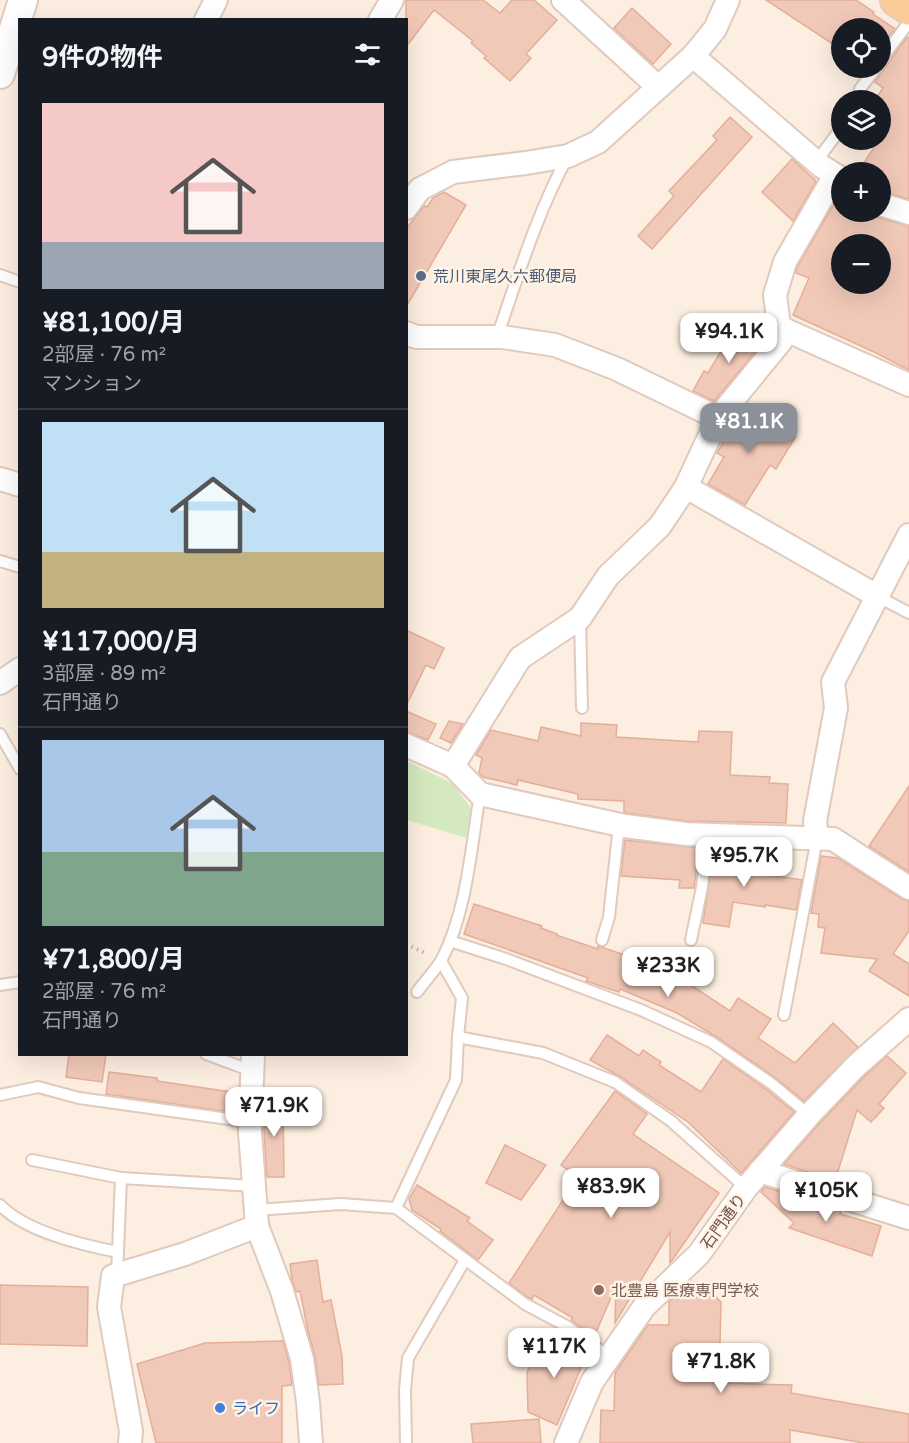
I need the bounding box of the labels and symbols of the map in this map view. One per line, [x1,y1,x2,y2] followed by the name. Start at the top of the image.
[433,267,577,287] place label: 荒川東尾久六郵便局
[414,269,428,283] marker: 荒川東尾久六郵便局
[680,313,778,364] pin: ¥94.1K
[700,403,798,454] pin: ¥81.1K
[695,837,793,888] pin: ¥95.7K
[626,947,710,998] pin: ¥233K
[225,1087,323,1138] pin: ¥71.9K
[562,1168,660,1219] pin: ¥83.9K
[784,1172,868,1223] pin: ¥105K
[697,1190,751,1253] street label: 石門通り
[611,1281,759,1301] place label: 北豊島 医療専門学校
[592,1283,606,1297] marker: 北豊島 医療専門学校
[512,1328,596,1379] pin: ¥117K
[672,1343,770,1394] pin: ¥71.8K
[232,1399,280,1419] place label: ライフ
[213,1401,227,1415] marker: ライフ

